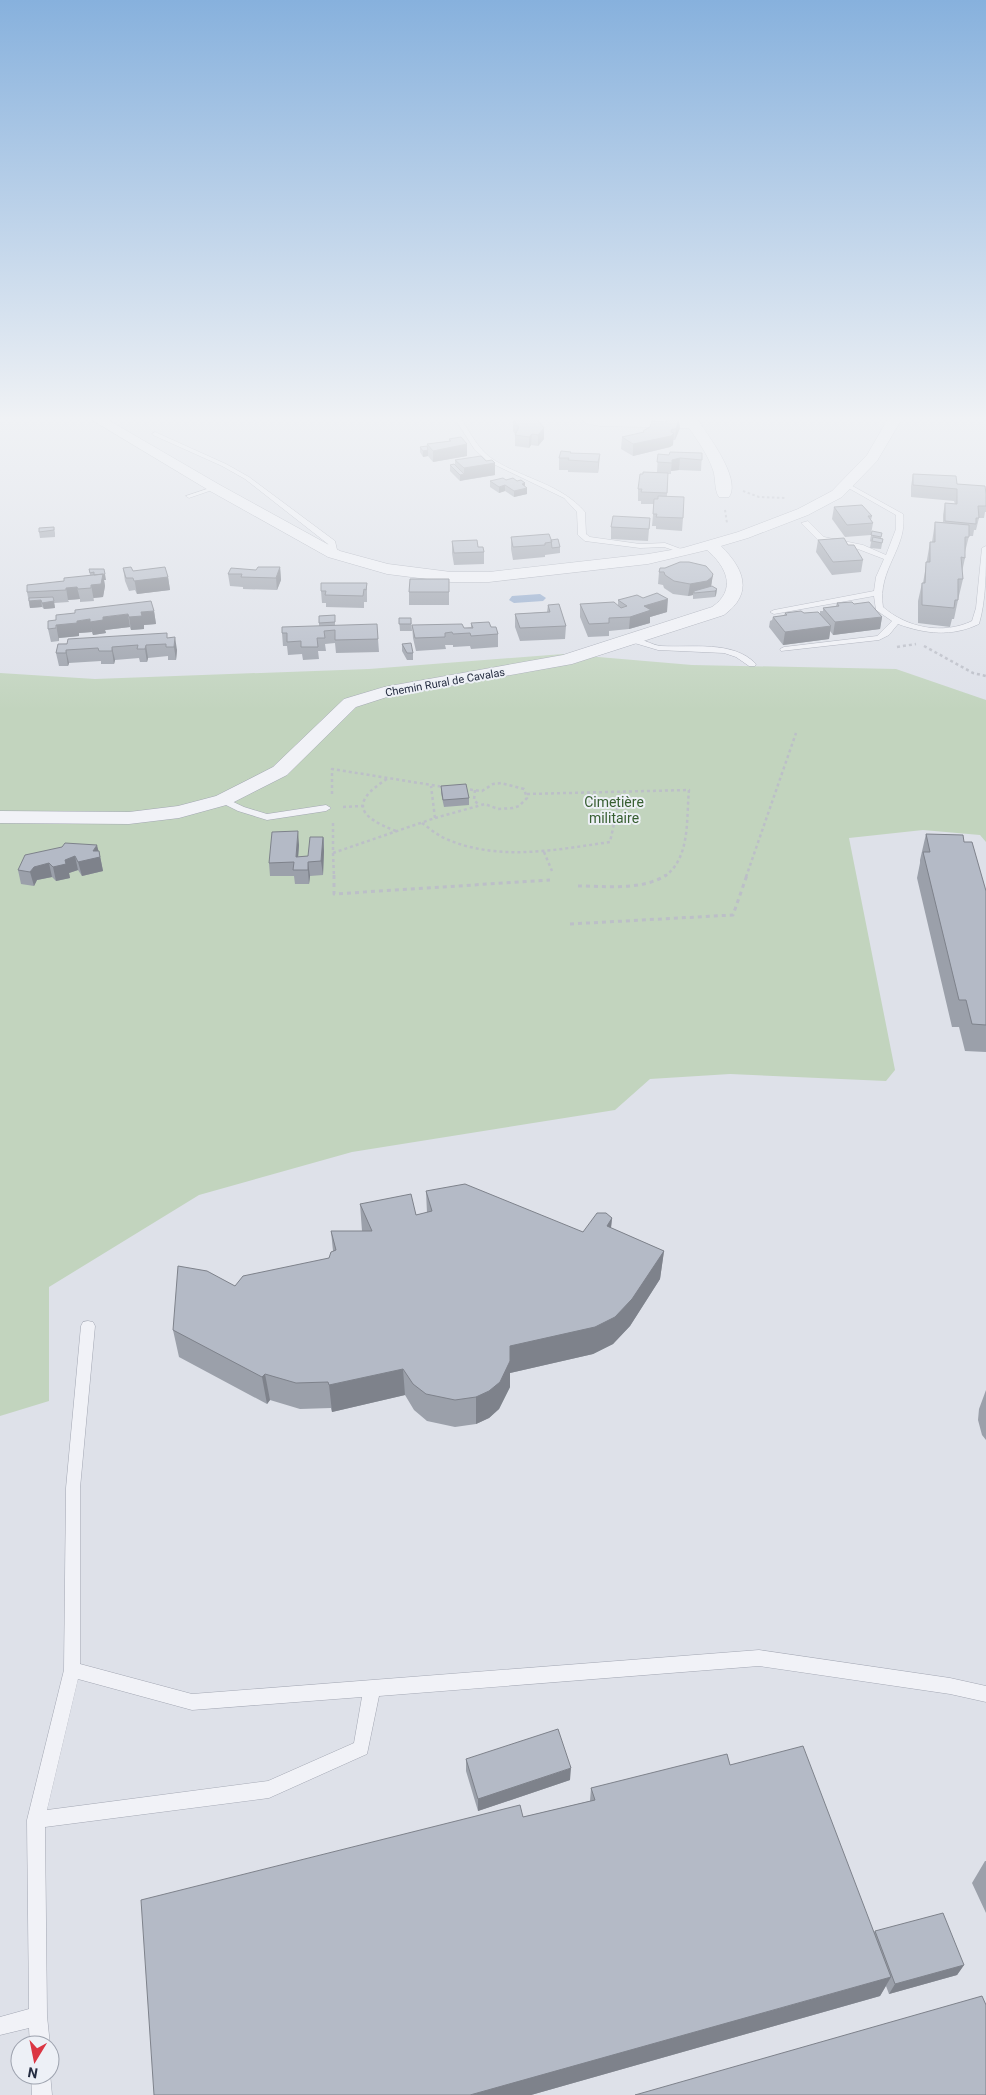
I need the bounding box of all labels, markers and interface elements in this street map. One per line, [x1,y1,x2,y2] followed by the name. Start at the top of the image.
[384,666,506,699] street label: Chemin Rural de Cavalas
[584,794,644,826] park label: Cimetière militaire
[10,2035,60,2085] north arrow
[26,2064,39,2082] text: N

